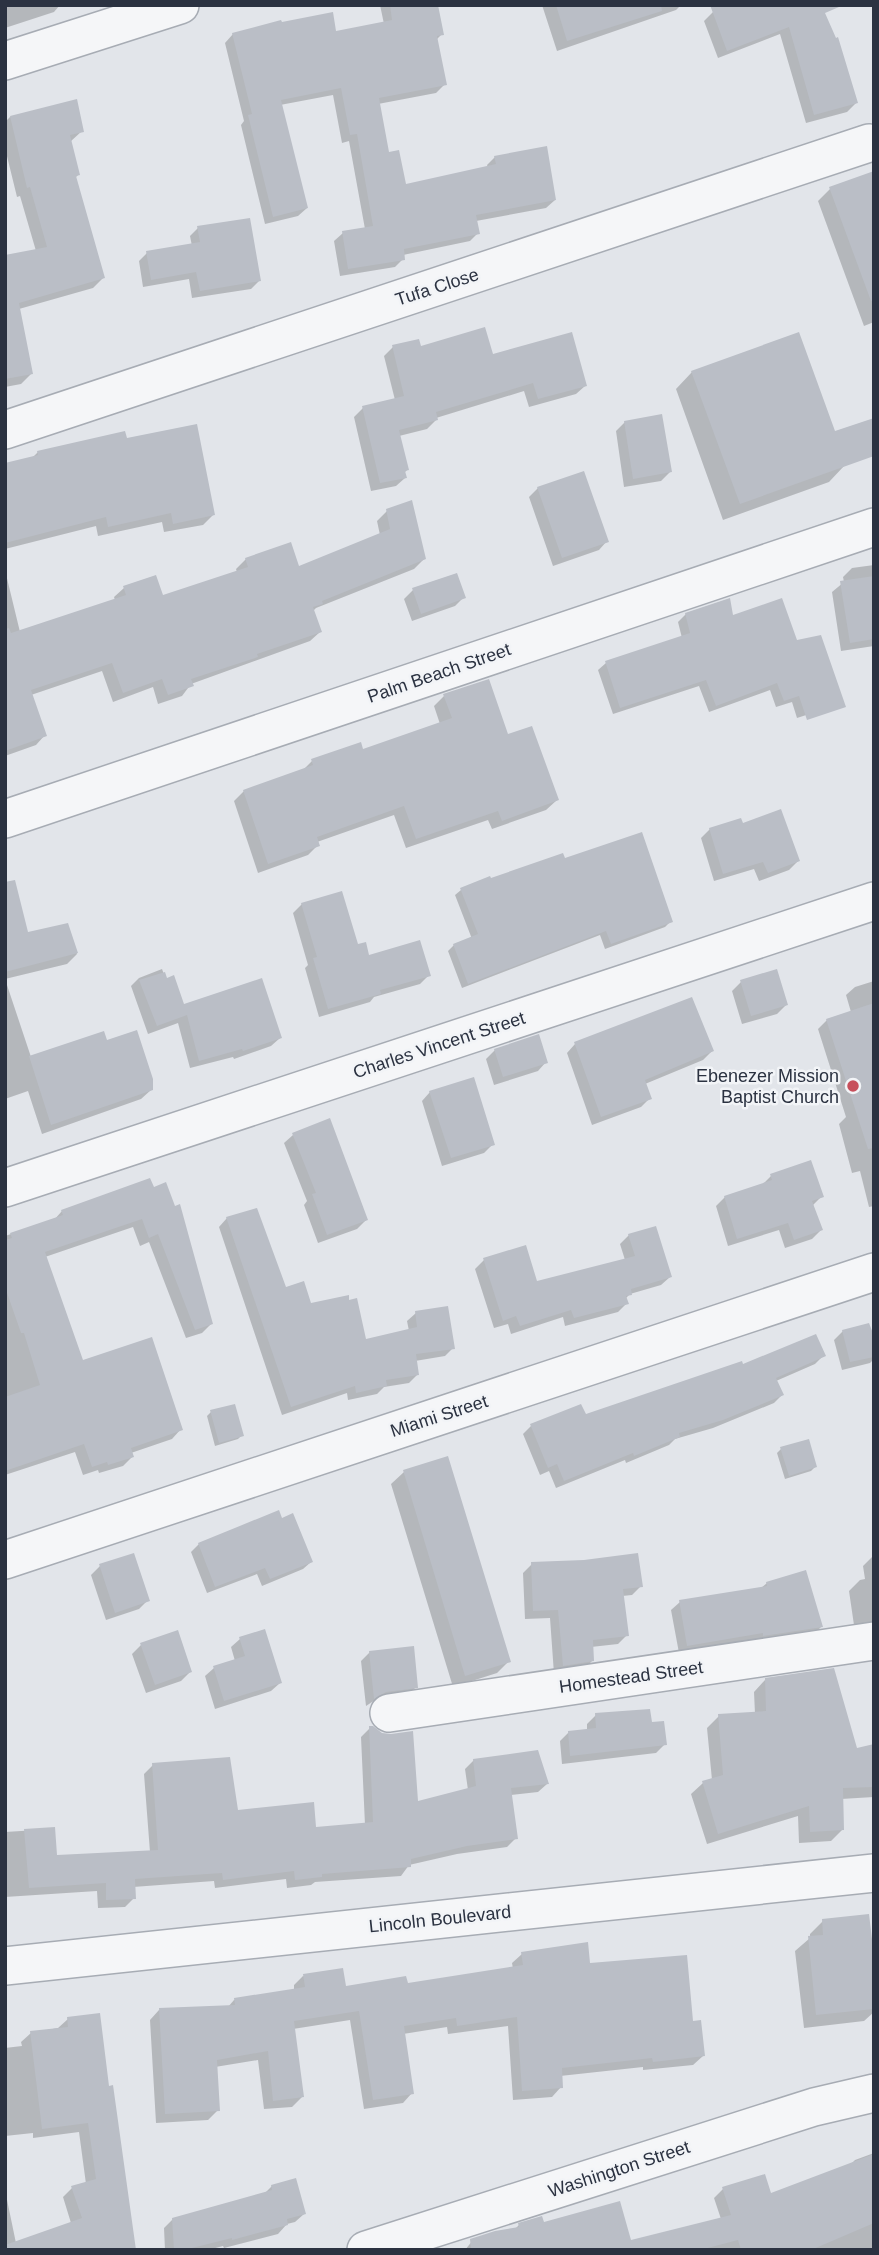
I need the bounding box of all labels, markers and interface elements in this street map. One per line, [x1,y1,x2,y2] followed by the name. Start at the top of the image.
[393,264,481,310] street label: Tufa Close
[365,639,513,707] street label: Palm Beach Street
[350,1008,528,1082] street label: Charles Vincent Street
[696,1066,839,1107] place label: Ebenezer Mission Baptist Church
[845,1078,861,1094] marker: Ebenezer Mission Baptist Church
[388,1391,490,1441] street label: Miami Street
[558,1657,704,1697] street label: Homestead Street
[368,1902,512,1936] street label: Lincoln Boulevard
[546,2137,692,2201] street label: Washington Street

